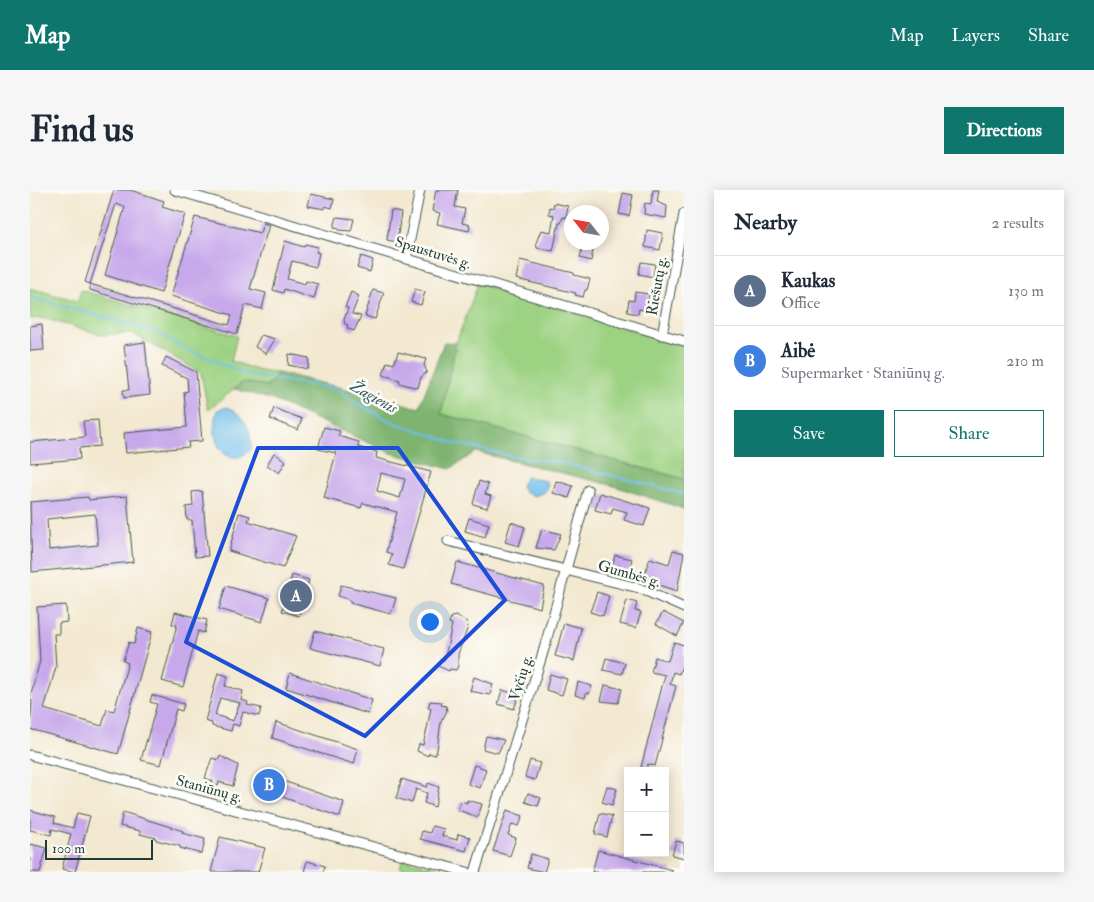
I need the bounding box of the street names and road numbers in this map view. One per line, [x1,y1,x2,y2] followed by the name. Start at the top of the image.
[392,232,473,275] street label: Spaustuvės g.
[642,255,672,317] street label: Riešutų g.
[596,556,662,592] street label: Gumbės g.
[505,652,537,704] street label: Vyčių g.
[174,771,244,807] street label: Staniūnų g.

